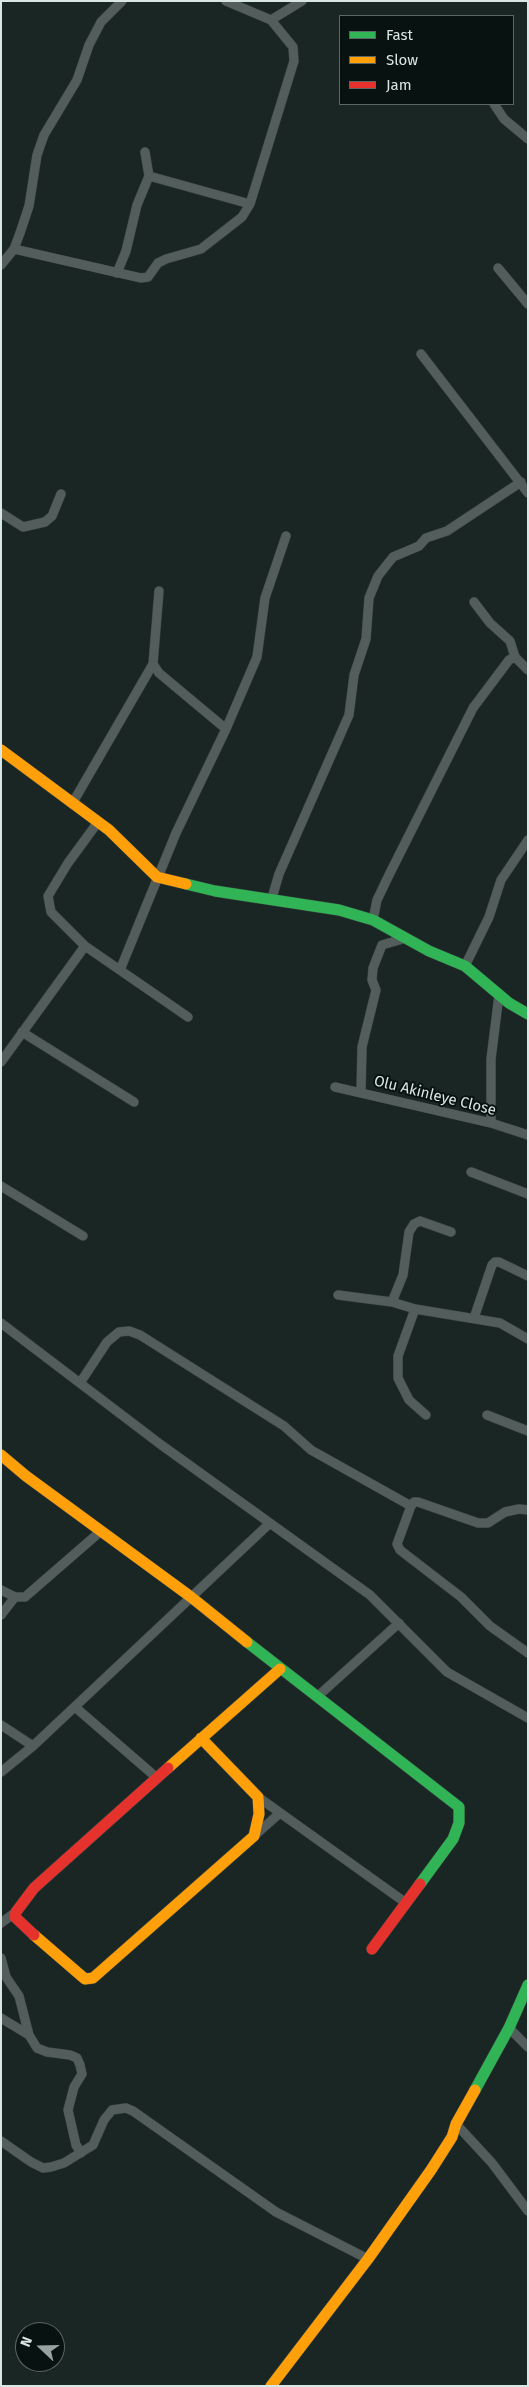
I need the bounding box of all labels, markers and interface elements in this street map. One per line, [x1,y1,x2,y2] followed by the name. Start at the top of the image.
[339,15,514,105] legend
[386,26,413,44] text: Fast
[386,51,418,69] text: Slow
[386,76,412,94] text: Jam
[372,1072,498,1120] street label: Olu Akinleye Close
[15,2322,65,2372] north arrow
[17,2334,36,2349] text: N

